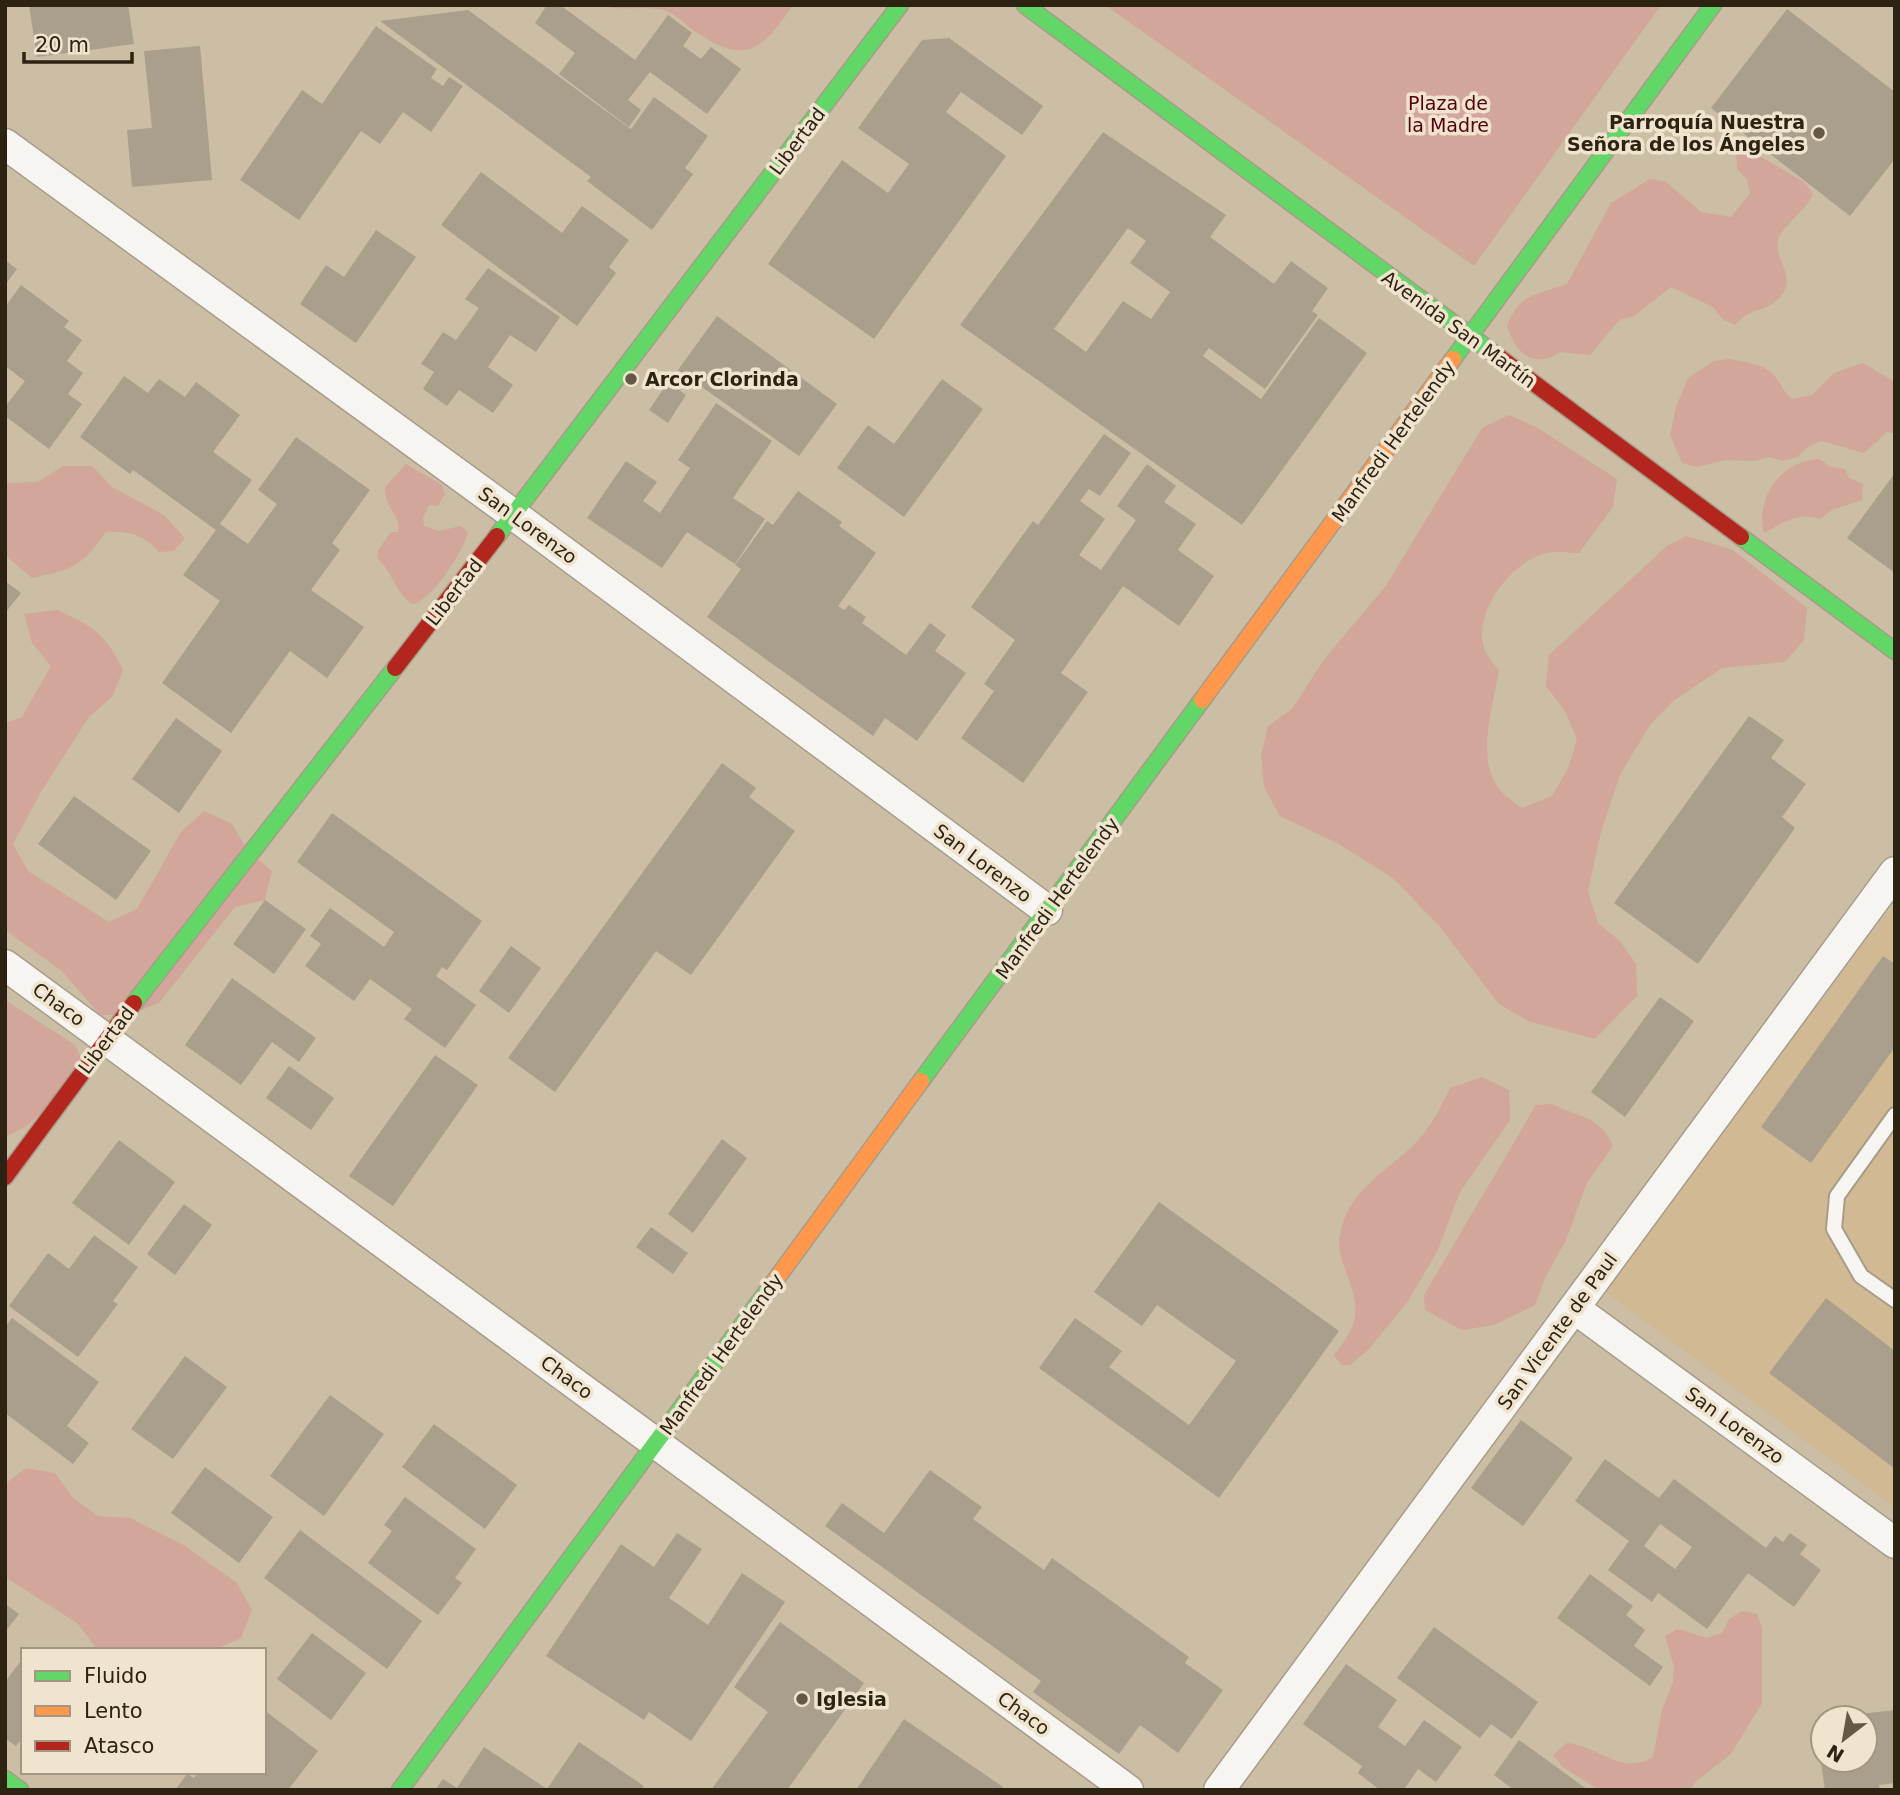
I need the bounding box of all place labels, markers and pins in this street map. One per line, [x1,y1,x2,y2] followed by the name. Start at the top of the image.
[1567,111,1805,155] place label: Parroquía Nuestra Señora de los Ángeles
[1811,125,1827,141] marker: Parroquía Nuestra Señora de los Ángeles
[645,368,799,390] place label: Arcor Clorinda
[623,371,639,387] marker: Arcor Clorinda
[816,1688,887,1710] place label: Iglesia
[794,1691,810,1707] marker: Iglesia

